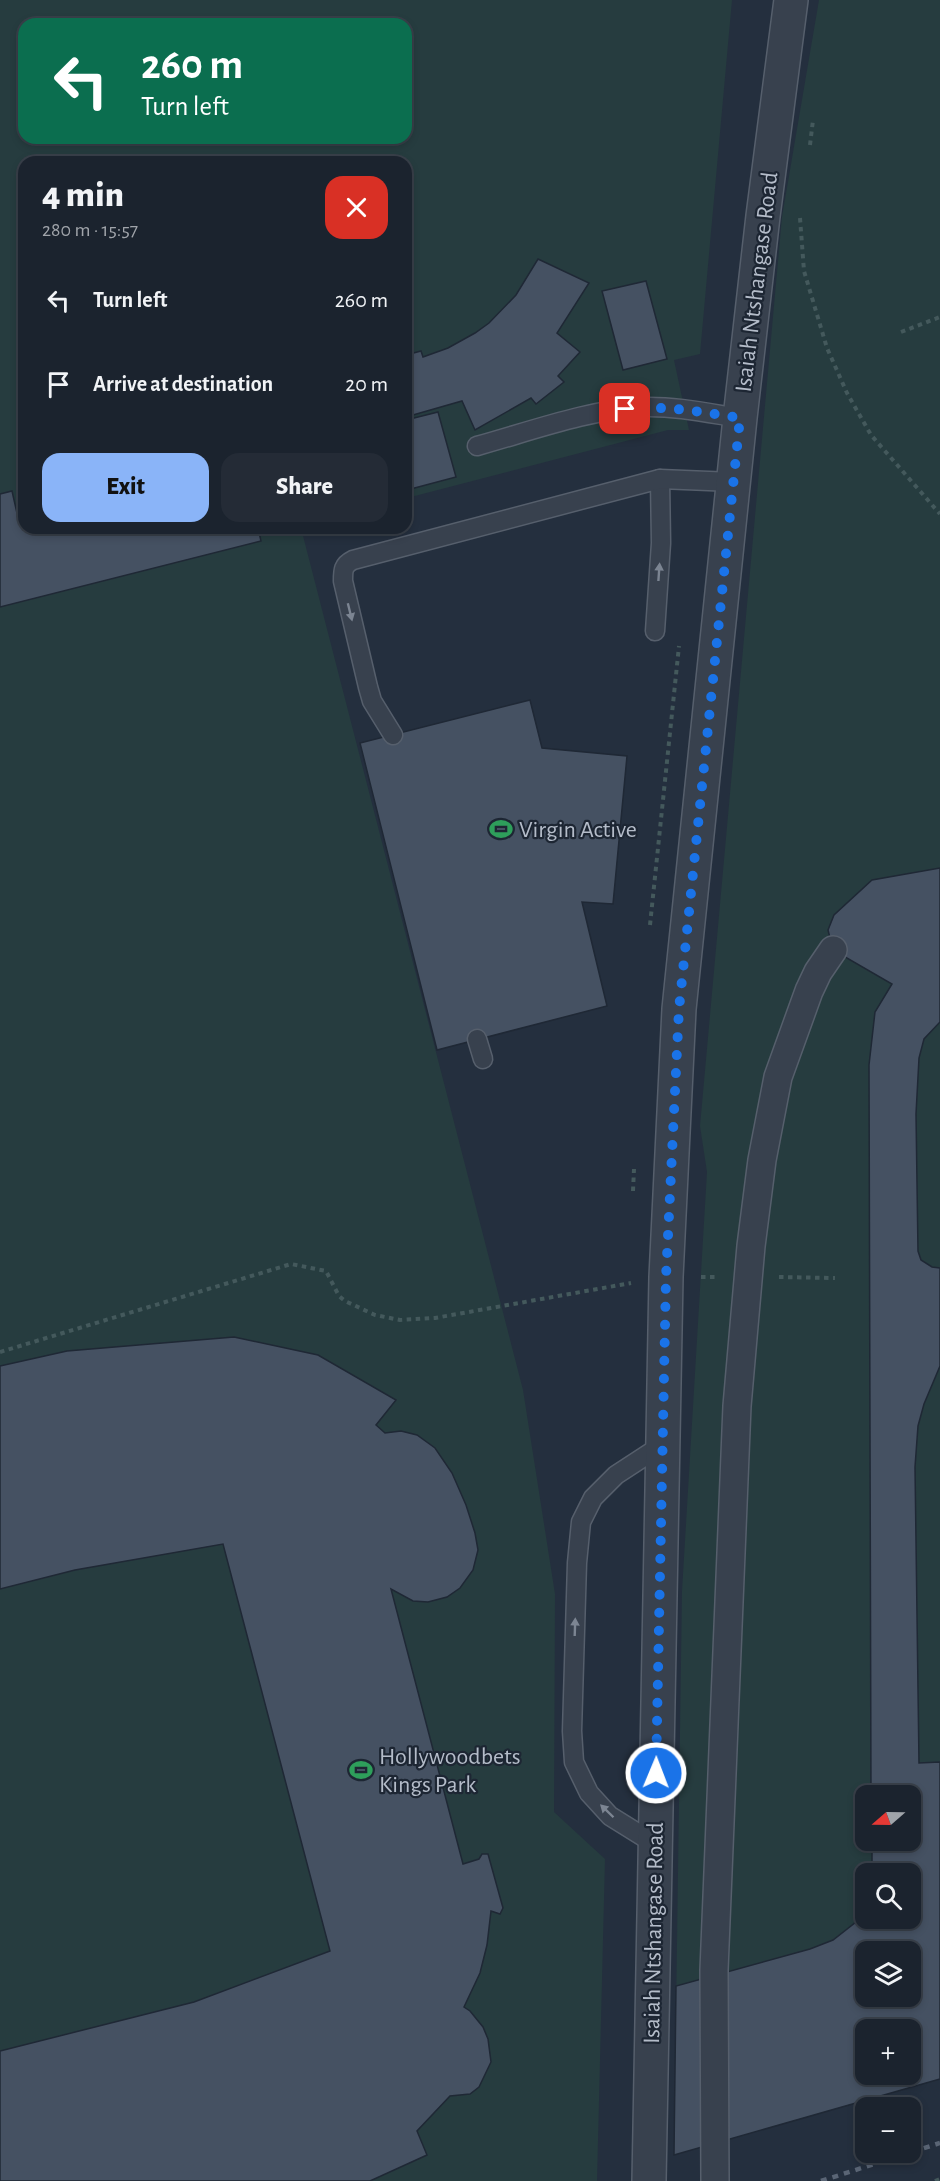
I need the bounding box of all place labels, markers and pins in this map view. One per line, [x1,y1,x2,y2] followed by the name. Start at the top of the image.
[599,383,650,434] pin
[488,816,514,842] sports icon: Virgin Active
[519,818,637,842] place label: Virgin Active
[379,1745,521,1797] place label: Hollywoodbets Kings Park
[348,1757,374,1783] sports icon: Hollywoodbets Kings Park

